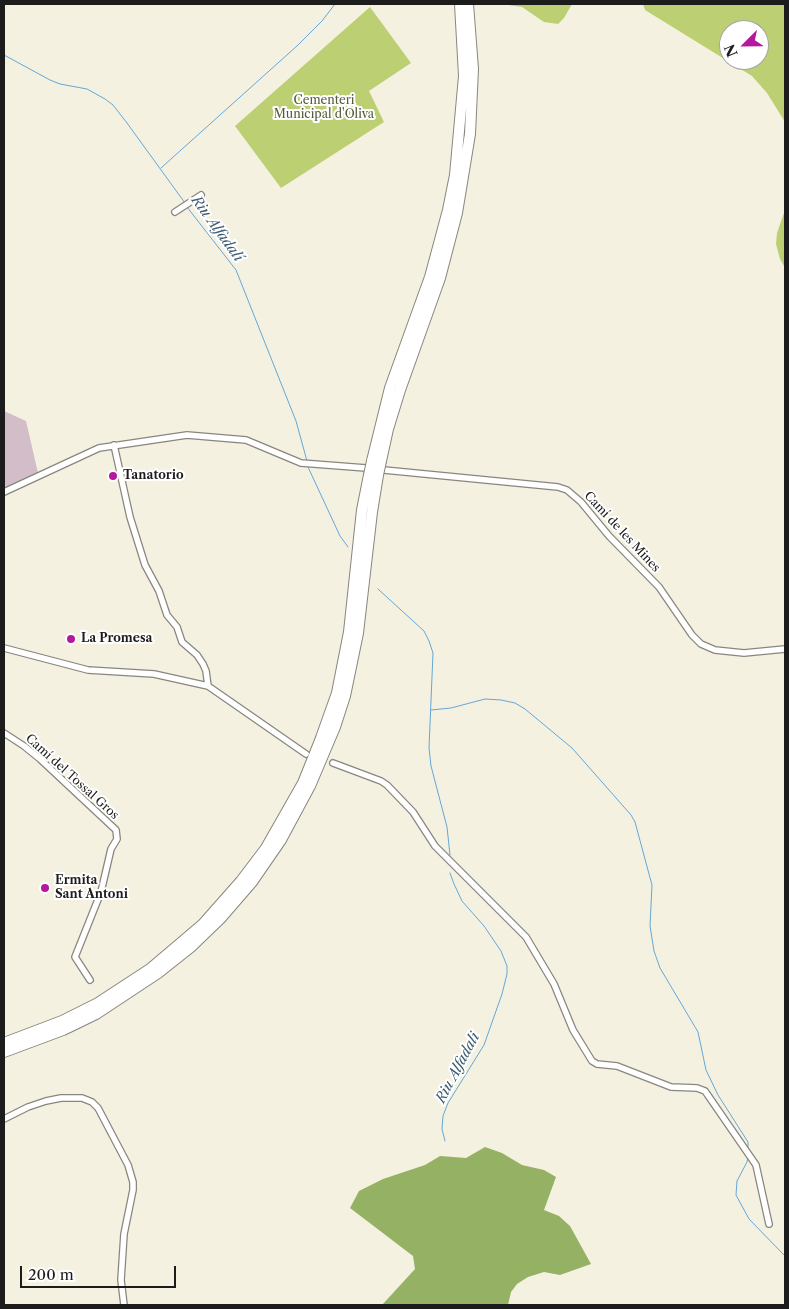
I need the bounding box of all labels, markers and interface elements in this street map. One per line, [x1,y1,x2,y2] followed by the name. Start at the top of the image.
[719,20,769,70] north arrow
[720,41,742,60] text: N
[274,94,374,122] park label: Cementeri Municipal d'Oliva
[187,193,247,265] water label: Riu Alfadalí
[123,469,184,483] place label: Tanatorio
[107,470,119,482] marker: Tanatorio
[581,489,663,575] street label: Camí de les Mines
[81,632,153,646] place label: La Promesa
[65,633,77,645] marker: La Promesa
[22,731,122,823] street label: Camí del Tossal Gros
[55,874,128,902] place label: Ermita Sant Antoni
[39,882,51,894] marker: Ermita Sant Antoni
[432,1030,484,1106] water label: Riu Alfadali
[22,1256,179,1288] scale bar
[28,1265,74,1284] text: 200 m

